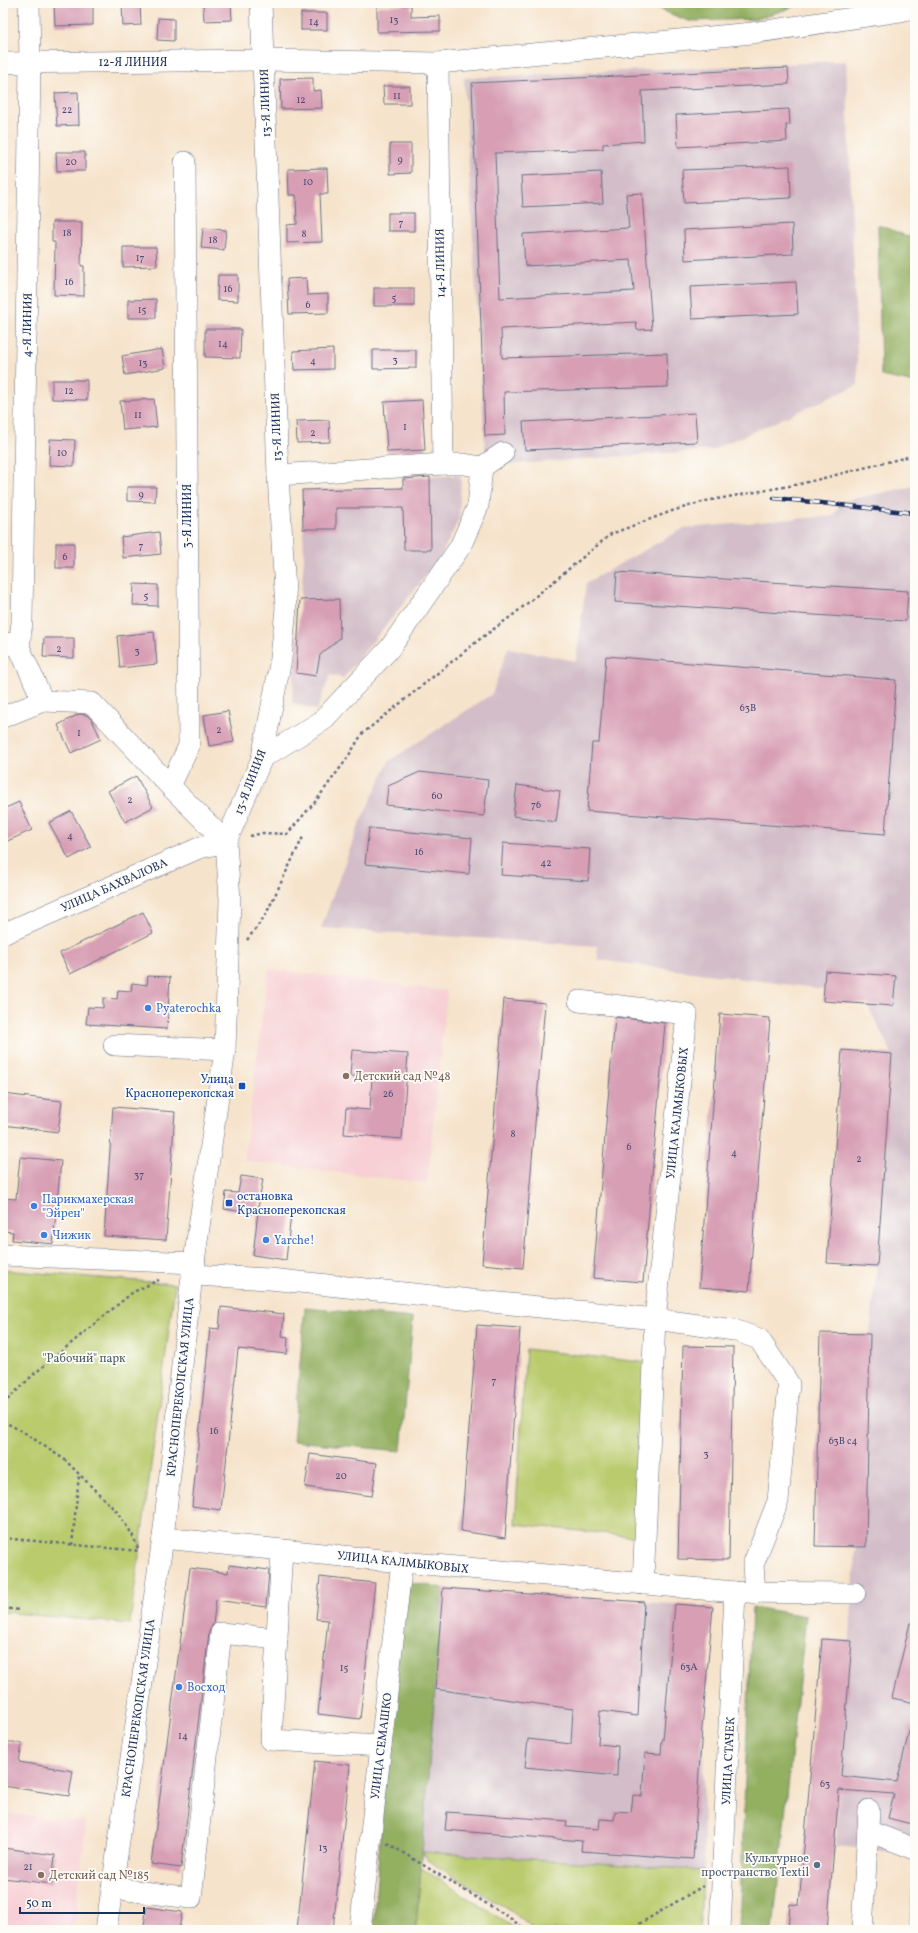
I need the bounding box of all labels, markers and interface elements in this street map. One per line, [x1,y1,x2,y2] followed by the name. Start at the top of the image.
[389,13,399,27] house number: 13
[309,15,319,29] house number: 14
[98,55,168,71] street label: 12-Я ЛИНИЯ
[257,68,275,138] street label: 13-Я ЛИНИЯ
[393,89,401,103] house number: 11
[296,93,306,107] house number: 12
[62,103,72,117] house number: 22
[397,153,403,167] house number: 9
[65,155,77,169] house number: 20
[303,175,313,189] house number: 10
[399,216,404,230] house number: 7
[63,226,71,240] house number: 18
[301,227,307,241] house number: 8
[432,228,450,298] street label: 14-Я ЛИНИЯ
[209,233,217,247] house number: 18
[136,251,145,265] house number: 17
[65,275,73,289] house number: 16
[224,282,232,296] house number: 16
[392,291,397,305] house number: 5
[19,292,37,358] street label: 4-Я ЛИНИЯ
[305,298,311,312] house number: 6
[138,303,147,317] house number: 15
[218,337,228,351] house number: 14
[392,353,398,367] house number: 3
[310,354,316,368] house number: 4
[138,356,148,370] house number: 13
[64,384,74,398] house number: 12
[268,392,286,462] street label: 13-Я ЛИНИЯ
[134,408,142,422] house number: 11
[403,420,407,434] house number: 1
[310,426,316,440] house number: 2
[57,446,67,460] house number: 10
[180,484,196,548] street label: 3-Я ЛИНИЯ
[138,488,144,502] house number: 9
[139,539,144,553] house number: 7
[62,550,68,564] house number: 6
[144,589,149,603] house number: 5
[56,642,62,656] house number: 2
[134,644,140,658] house number: 3
[740,701,756,715] house number: 63В
[216,723,222,737] house number: 2
[77,726,81,740] house number: 1
[231,747,271,817] street label: 13-Я ЛИНИЯ
[431,789,443,803] house number: 60
[127,793,133,807] house number: 2
[531,798,541,812] house number: 76
[67,829,73,843] house number: 4
[415,845,423,859] house number: 16
[58,855,171,917] street label: УЛИЦА БАХВАЛОВА
[540,856,552,870] house number: 42
[156,1001,221,1017] place label: Pyaterochka
[143,1003,153,1013] marker: Pyaterochka
[663,1047,693,1180] street label: УЛИЦА КАЛМЫКОВЫХ
[354,1069,451,1085] place label: Детский сад №48
[341,1071,351,1081] marker: Детский сад №48
[125,1072,234,1102] place label: Улица Красноперекопская
[237,1081,247,1091] marker: Улица Красноперекопская
[383,1087,393,1101] house number: 26
[510,1127,516,1141] house number: 8
[626,1140,632,1154] house number: 6
[731,1146,737,1160] house number: 4
[856,1152,862,1166] house number: 2
[134,1168,144,1182] house number: 37
[237,1189,346,1219] place label: остановка Красноперекопская
[42,1192,134,1222] place label: Парикмахерская "Эйрен"
[224,1198,234,1208] marker: остановка Красноперекопская
[29,1201,39,1211] marker: Парикмахерская "Эйрен"
[52,1228,92,1244] place label: Чижик
[39,1230,49,1240] marker: Чижик
[274,1233,315,1249] place label: Yarche!
[261,1235,271,1245] marker: Yarche!
[164,1296,198,1478] street label: КРАСНОПЕРЕКОПСКАЯ УЛИЦА
[42,1351,126,1367] park label: "Рабочий" парк
[492,1374,497,1388] house number: 7
[210,1424,218,1438] house number: 16
[829,1434,857,1448] house number: 63В с4
[703,1447,709,1461] house number: 3
[335,1469,347,1483] house number: 20
[336,1548,469,1578] street label: УЛИЦА КАЛМЫКОВЫХ
[119,1617,160,1798] street label: КРАСНОПЕРЕКОПСКАЯ УЛИЦА
[680,1660,698,1674] house number: 63А
[340,1661,349,1675] house number: 15
[187,1680,226,1696] place label: Восход
[174,1682,184,1692] marker: Восход
[368,1692,396,1800] street label: УЛИЦА СЕМАШКО
[719,1717,739,1806] street label: УЛИЦА СТАЧЕК
[178,1729,188,1743] house number: 14
[820,1777,830,1791] house number: 63
[318,1841,328,1855] house number: 13
[701,1851,809,1881] place label: Культурное пространство Textil
[23,1860,33,1874] house number: 21
[812,1860,822,1870] marker: Культурное пространство Textil
[49,1868,149,1884] place label: Детский сад №185
[36,1870,46,1880] marker: Детский сад №185
[20,1889,144,1915] scale bar
[26,1896,52,1912] text: 50 m

